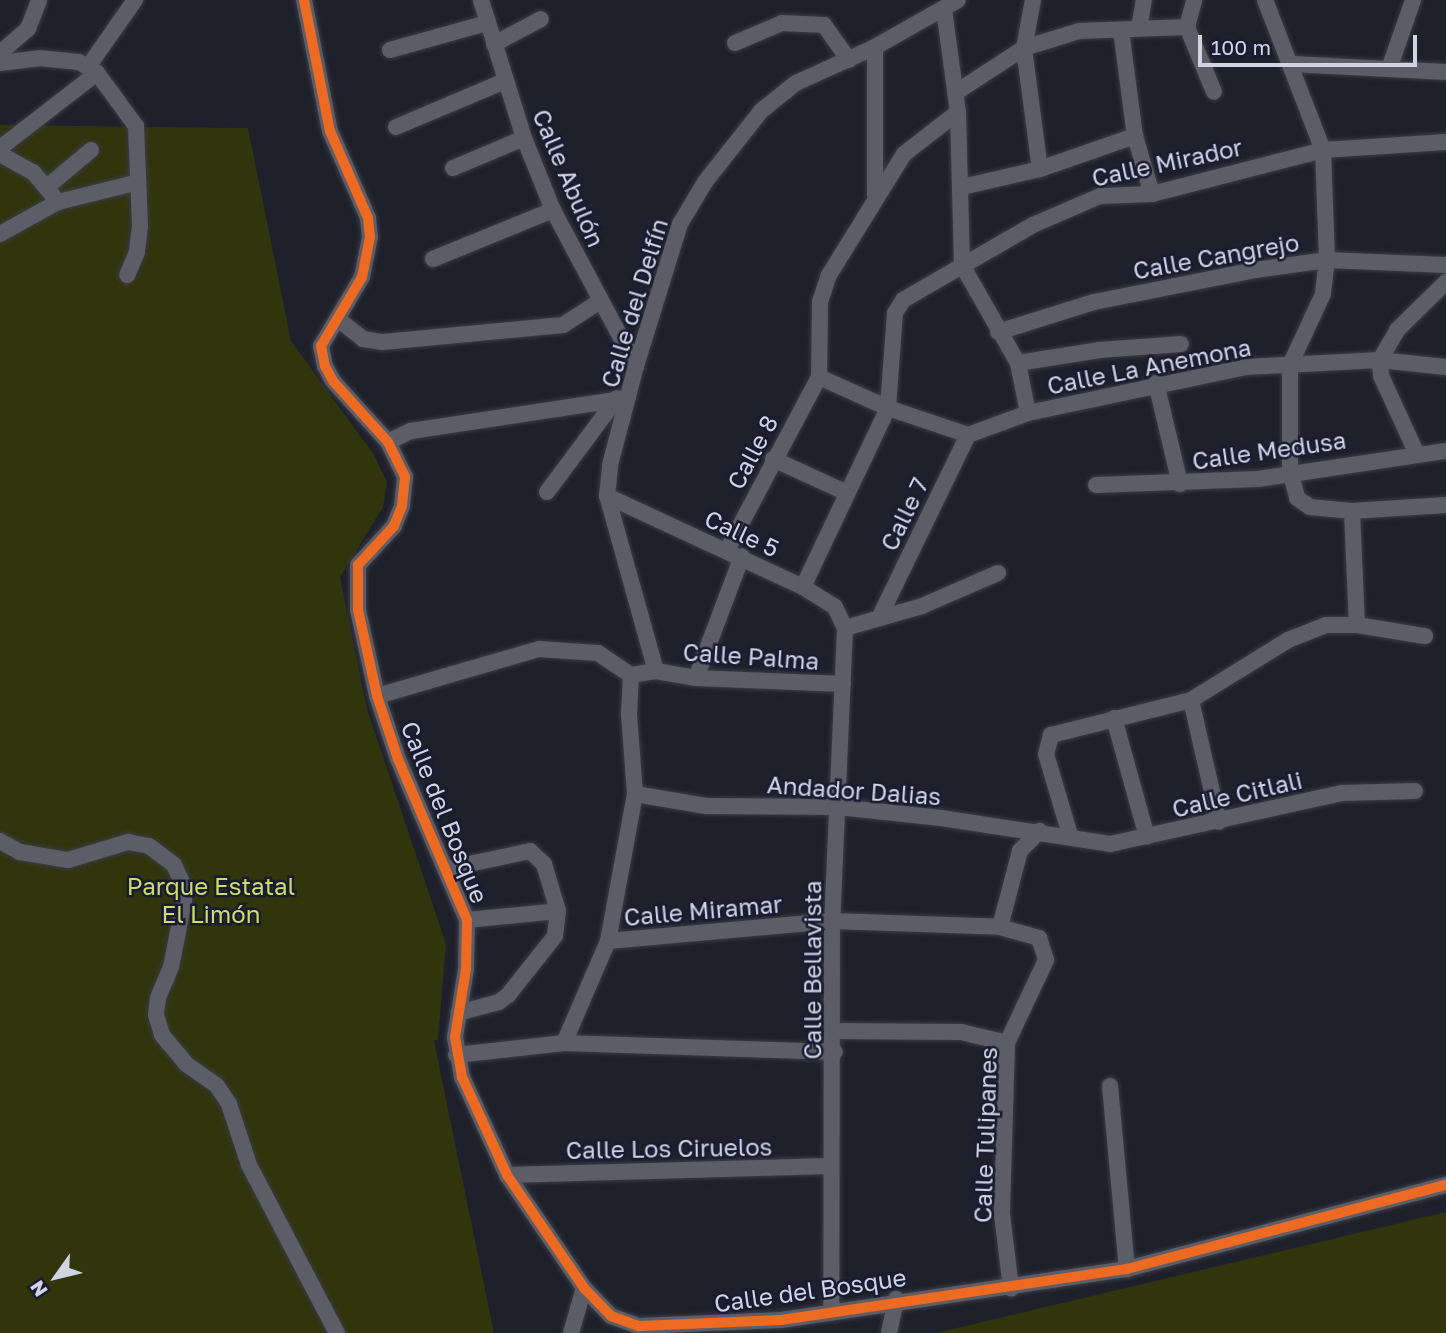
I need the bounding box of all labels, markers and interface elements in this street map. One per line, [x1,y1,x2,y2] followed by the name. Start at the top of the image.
[1201,21,1420,65] scale bar
[1211,34,1271,60] text: 100 m
[527,105,611,251] street label: Calle Abulón
[1089,132,1245,192] street label: Calle Mirador
[595,215,673,391] street label: Calle del Delfín
[1131,227,1301,285] street label: Calle Cangrejo
[1045,332,1253,400] street label: Calle La Anemona
[721,410,783,494] street label: Calle 8
[1190,425,1348,475] street label: Calle Medusa
[874,473,934,555] street label: Calle 7
[700,503,784,563] street label: Calle 5
[682,637,820,675] street label: Calle Palma
[395,717,495,907] street label: Calle del Bosque
[1169,765,1305,823] street label: Calle Citlali
[766,770,942,810] street label: Andador Dalias
[127,872,295,928] park label: Parque Estatal El Limón
[798,880,826,1060] street label: Calle Bellavista
[623,889,783,931] street label: Calle Miramar
[968,1047,1002,1223] street label: Calle Tulipanes
[565,1132,773,1164] street label: Calle Los Ciruelos
[21,1242,91,1312] north arrow
[712,1262,908,1318] street label: Calle del Bosque
[25,1277,52,1301] text: N

